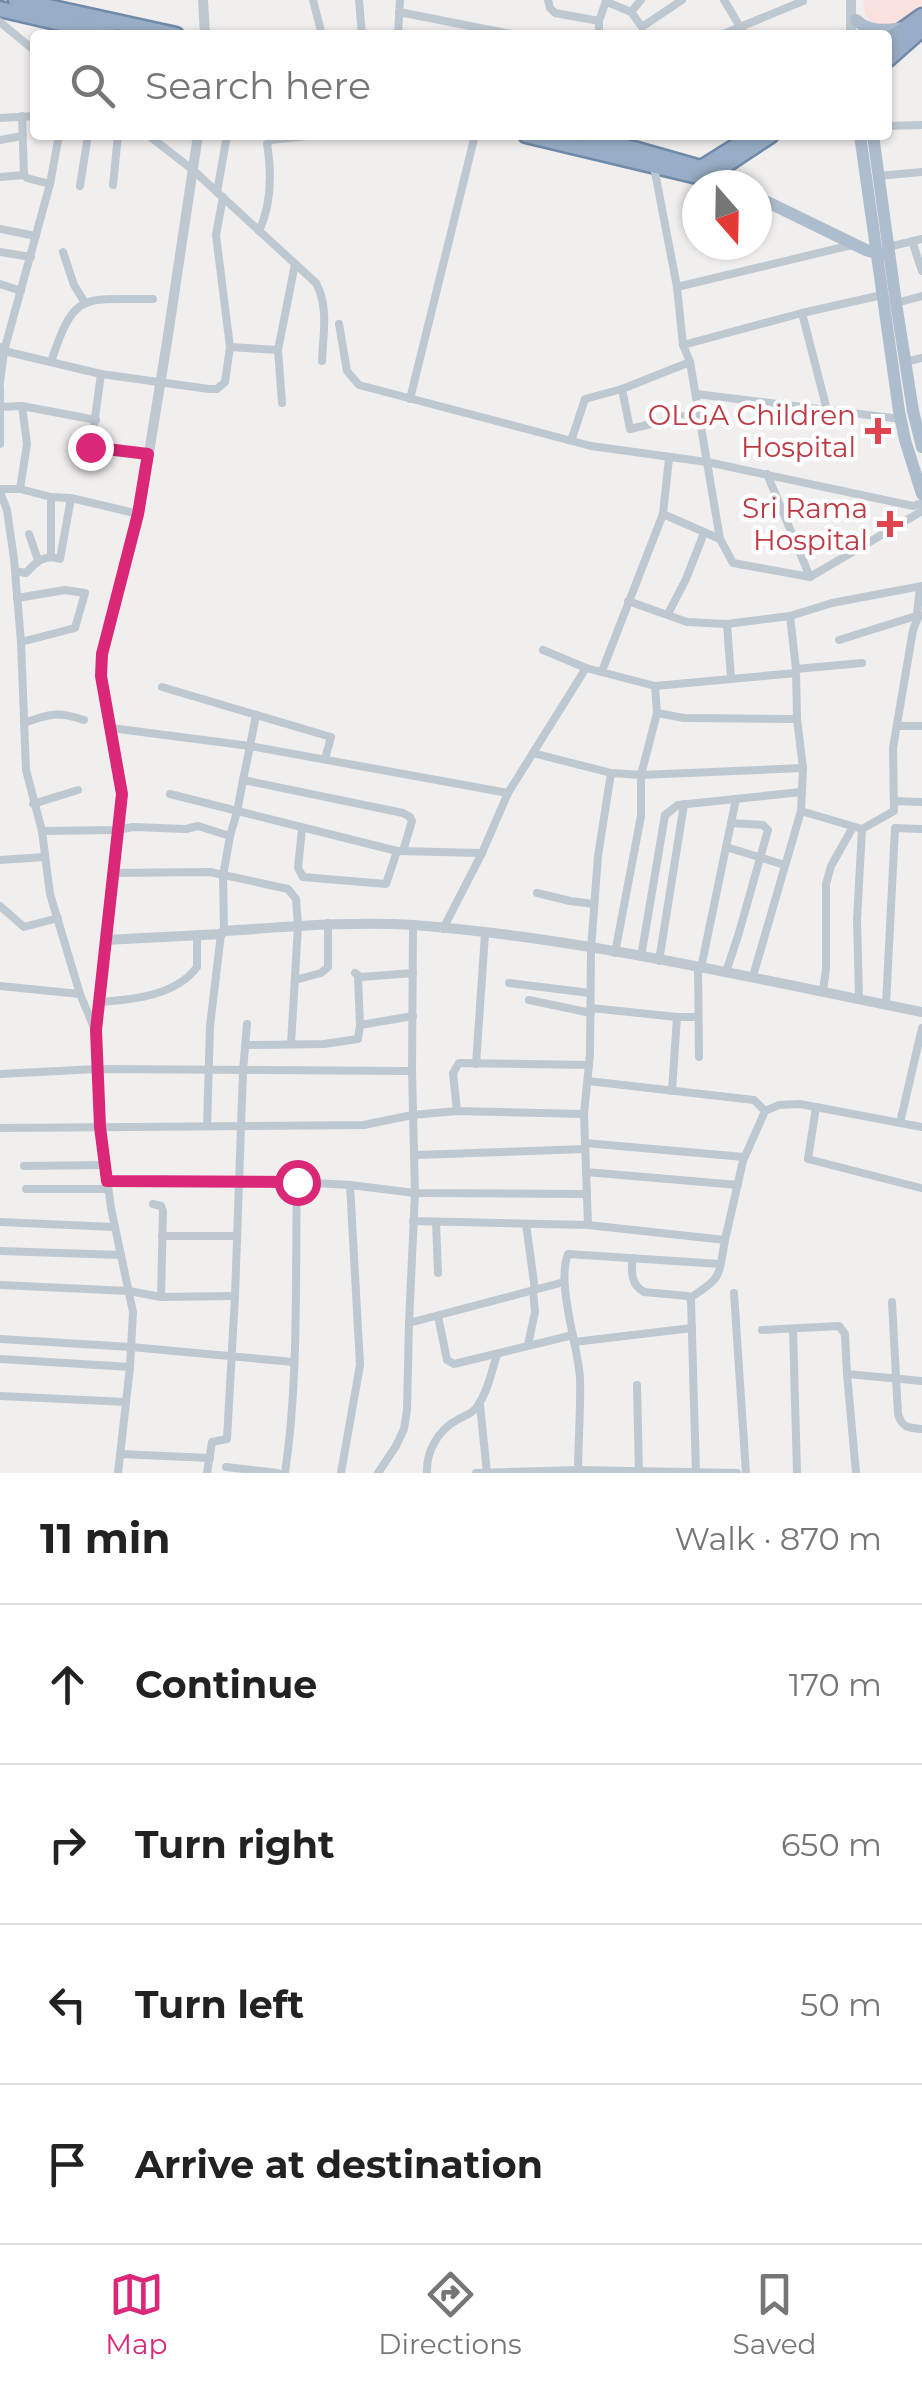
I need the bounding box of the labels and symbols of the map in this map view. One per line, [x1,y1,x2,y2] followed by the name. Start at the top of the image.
[682,170,772,260] north arrow
[648,398,856,464] place label: OLGA Children Hospital
[865,418,891,444] marker: OLGA Children Hospital
[68,425,114,471] route end
[742,491,868,557] place label: Sri Rama Hospital
[877,511,903,537] marker: Sri Rama Hospital
[275,1160,321,1206] route start

